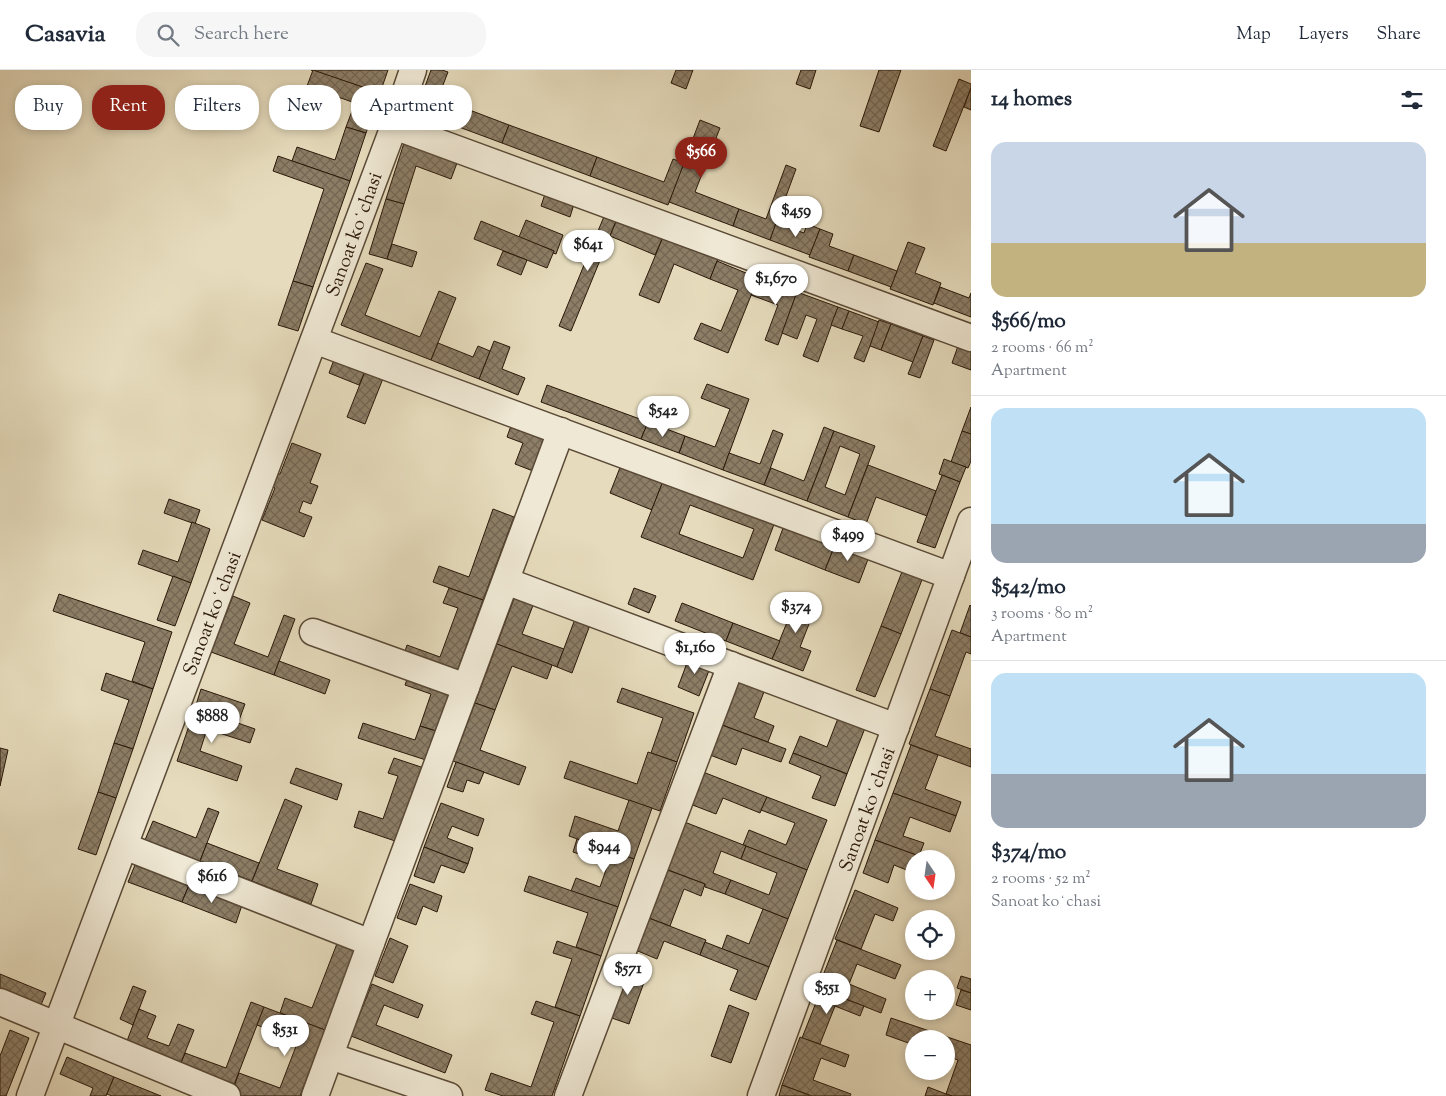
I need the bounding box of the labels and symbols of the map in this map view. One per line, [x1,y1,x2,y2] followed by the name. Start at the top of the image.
[671,136,731,179] pin: $566
[320,169,390,301] street label: Sanoat koʻchasi
[766,196,826,238] pin: $459
[558,230,618,272] pin: $641
[735,264,817,306] pin: $1,670
[633,396,693,438] pin: $542
[818,520,878,562] pin: $499
[177,548,249,680] street label: Sanoat koʻchasi
[766,592,826,634] pin: $374
[654,632,736,675] pin: $1,160
[182,702,242,744] pin: $888
[833,744,903,876] street label: Sanoat koʻchasi
[574,832,634,874] pin: $944
[905,850,955,900] north arrow
[182,862,242,904] pin: $616
[598,954,658,996] pin: $571
[797,972,857,1015] pin: $551
[255,1014,315,1057] pin: $531

